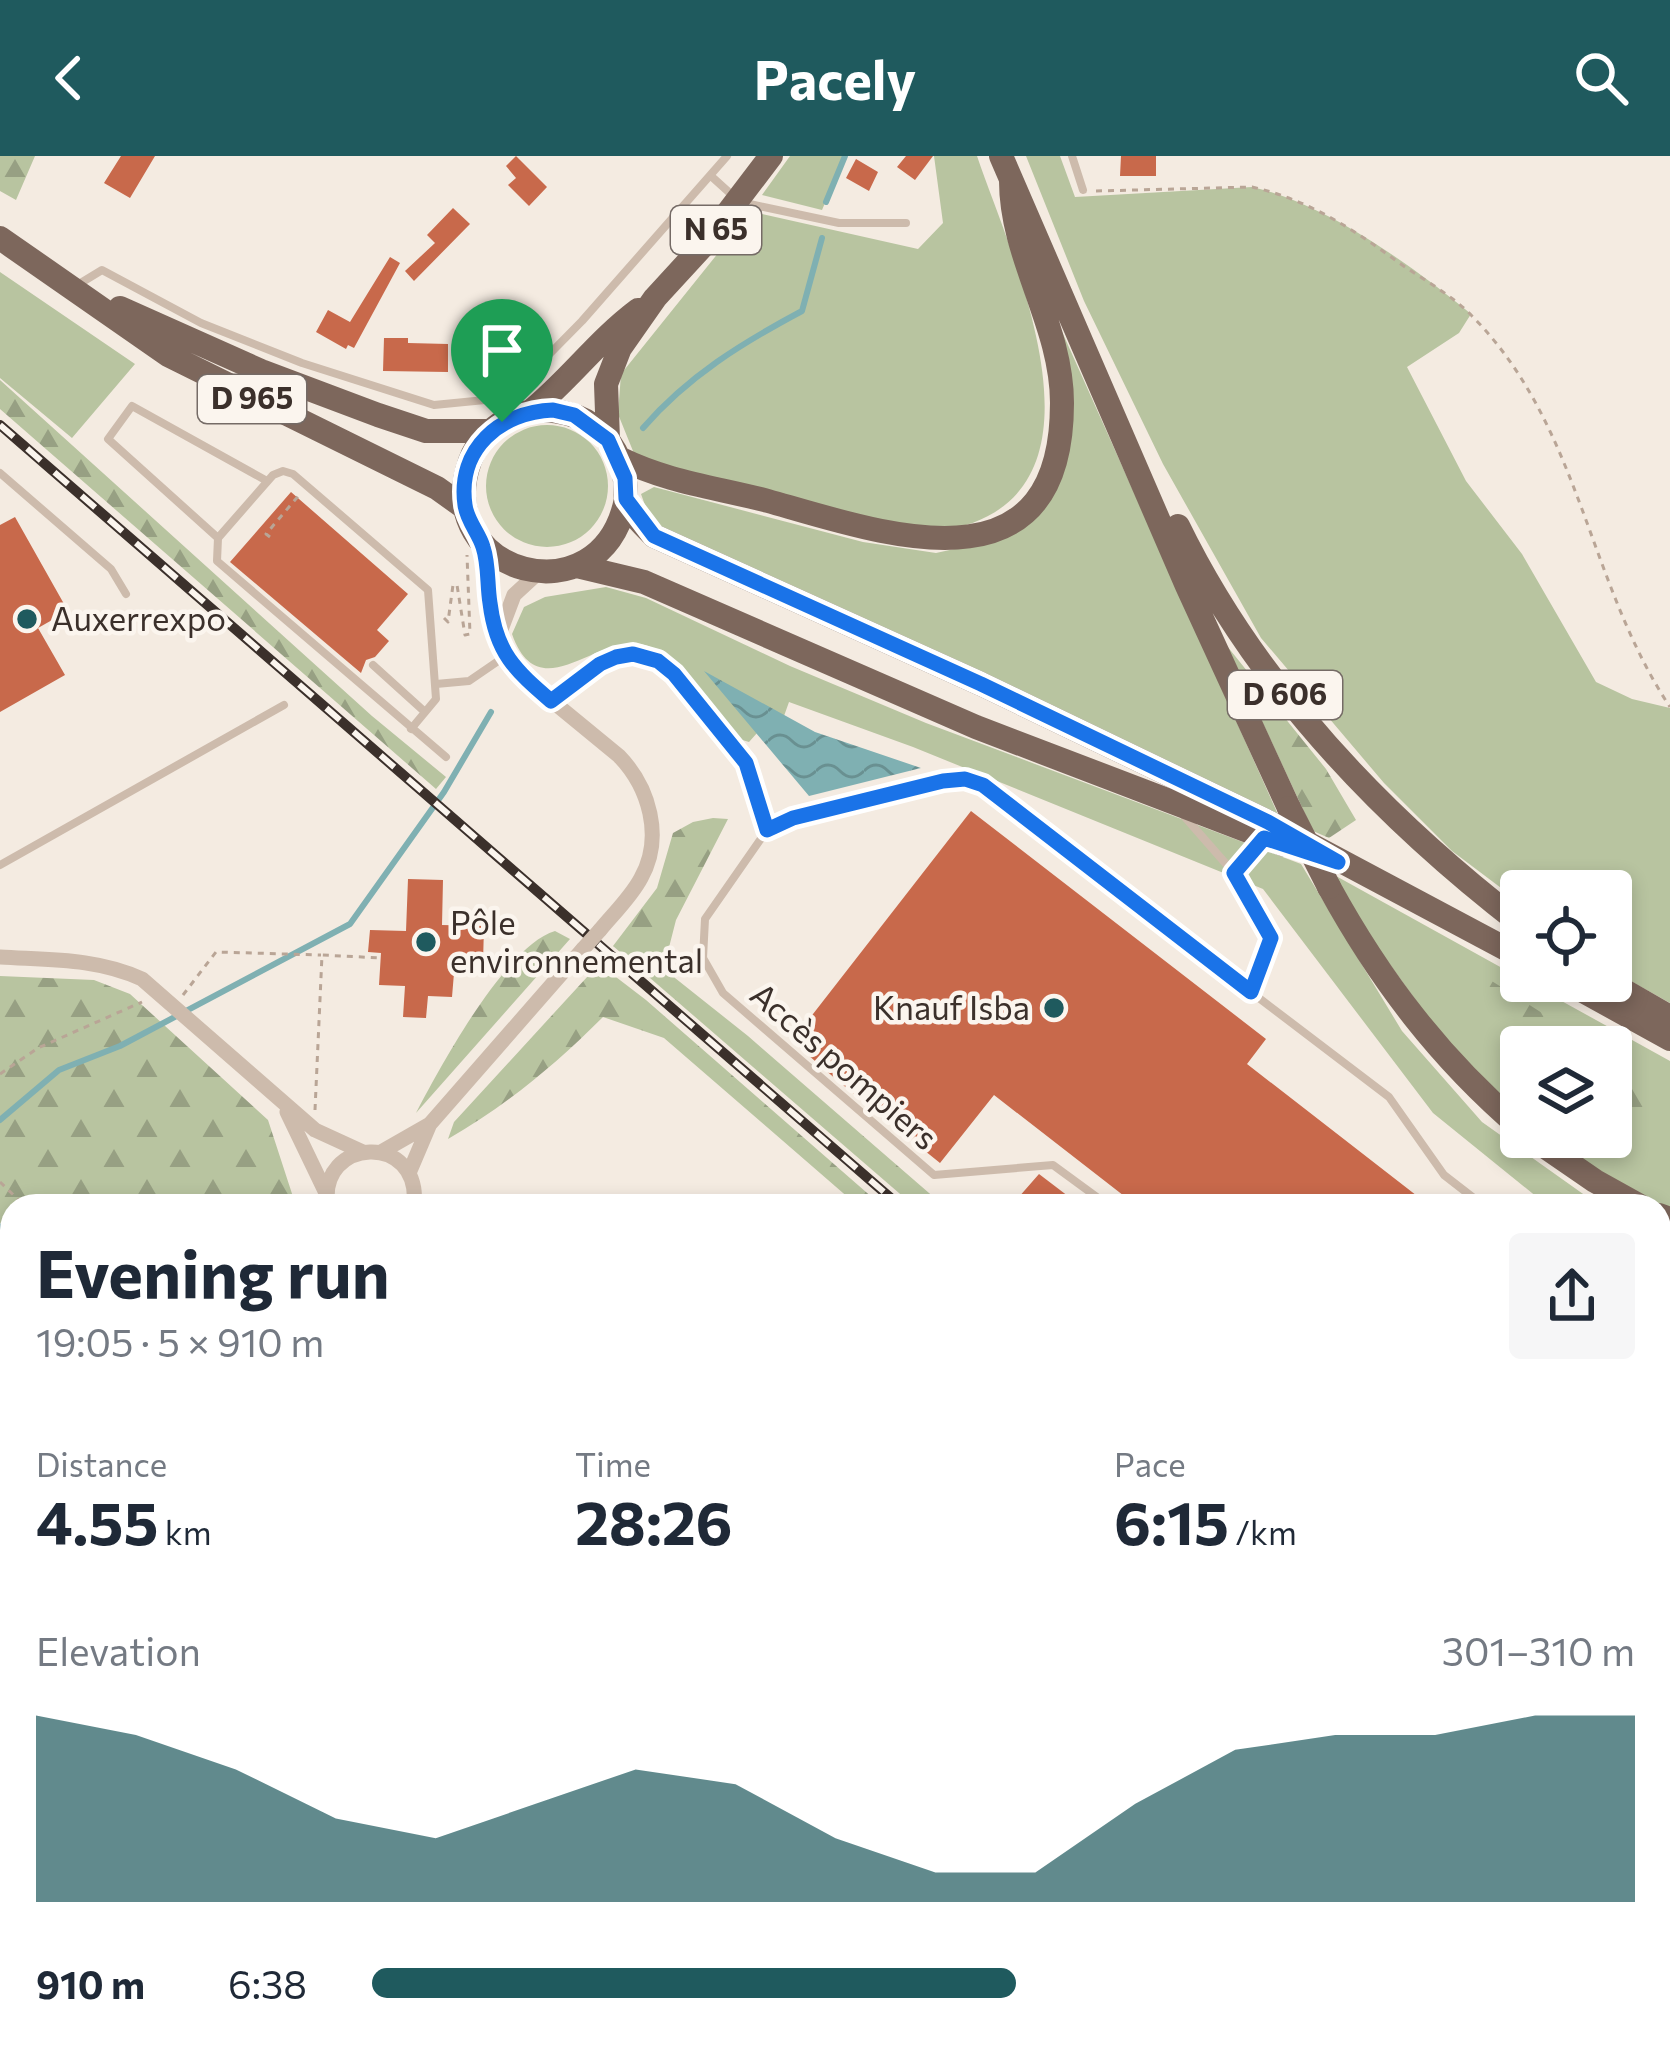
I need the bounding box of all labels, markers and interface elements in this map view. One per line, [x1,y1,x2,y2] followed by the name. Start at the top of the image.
[36,45,102,111] icon: back
[754,45,916,111] text: Pacely
[1568,45,1634,111] icon: search
[671,206,761,254] road number: N 65
[451,299,553,422] pin
[469,317,535,383] icon: arrive
[198,375,306,423] road number: D 965
[51,597,226,638] place label: Auxerrexpo
[14,606,40,632] marker: Auxerrexpo
[1228,671,1342,719] road number: D 606
[1500,870,1632,1158] map controls
[1500,870,1632,1002] button: locate
[450,901,703,980] place label: Pôle environnemental
[413,929,439,955] marker: Pôle environnemental
[743,972,947,1157] street label: Accès pompiers
[873,986,1030,1027] place label: Knauf Isba
[1041,995,1067,1021] marker: Knauf Isba
[1500,1026,1632,1158] button: layers
[36,1231,390,1312] text: Evening run
[1509,1233,1635,1359] button: share
[36,1317,324,1365] text: 19:05 · 5 × 910 m
[36,1443,167,1484] text: Distance
[575,1443,651,1484] text: Time
[1114,1443,1186,1484] text: Pace
[36,1484,158,1557] text: 4.55
[575,1484,733,1557] text: 28:26
[1114,1484,1229,1557] text: 6:15
[158,1511,211,1552] text: km
[1229,1511,1297,1552] text: /km
[36,1626,201,1674] text: Elevation
[1442,1626,1635,1674] text: 301–310 m
[36,1959,145,2007] text: 910 m
[228,1959,307,2007] text: 6:38

